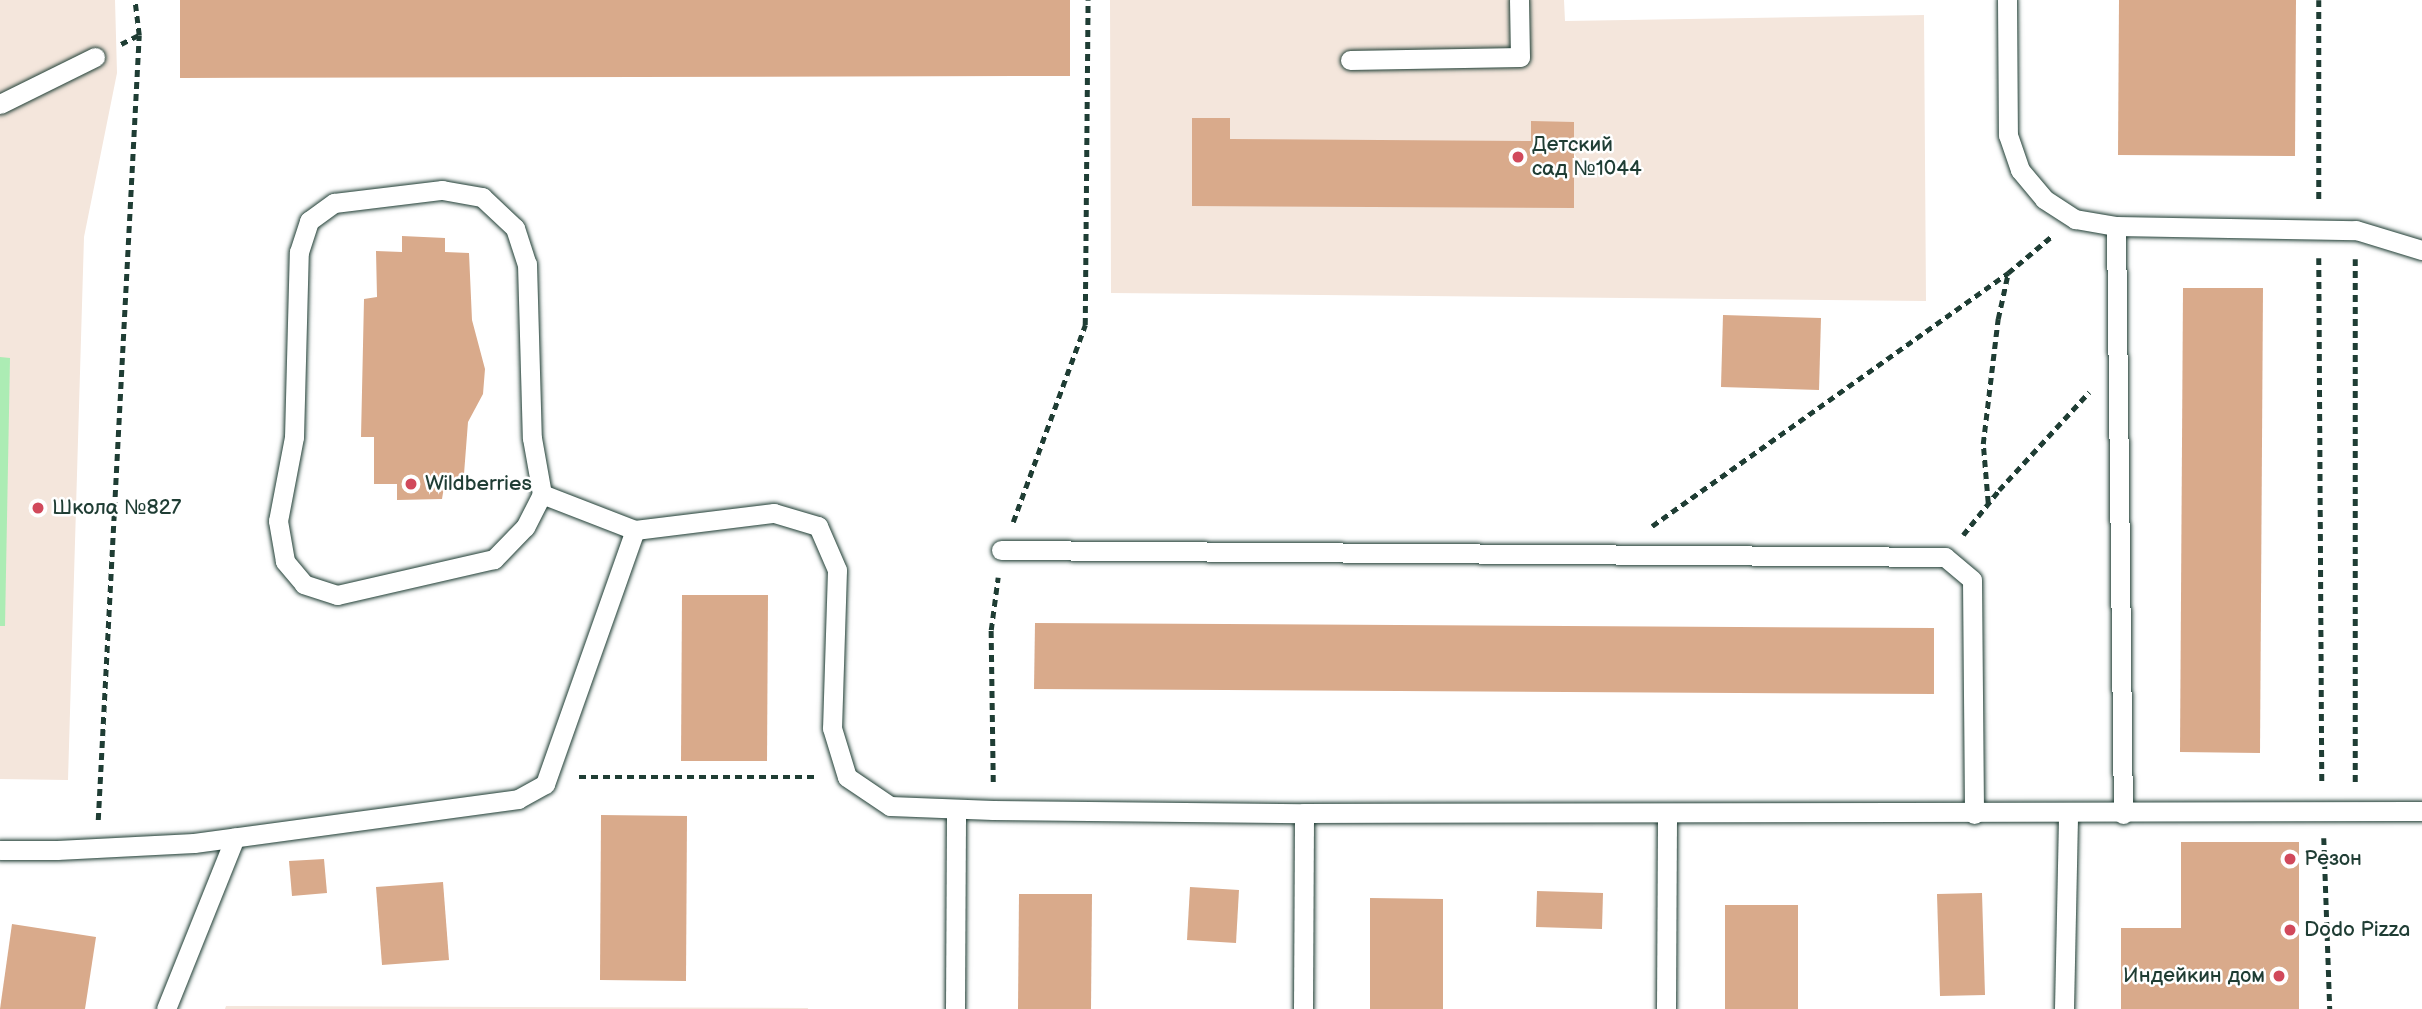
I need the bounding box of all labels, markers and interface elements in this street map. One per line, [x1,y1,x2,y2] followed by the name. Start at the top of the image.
[1532,132,1642,182] place label: Детский сад №1044
[1510,149,1526,165] marker: Детский сад №1044
[425,471,532,497] place label: Wildberries
[403,476,419,492] marker: Wildberries
[52,495,181,521] place label: Школа №827
[30,500,46,516] marker: Школа №827
[2304,846,2362,872] place label: Резон
[2282,851,2298,867] marker: Резон
[2304,917,2410,943] place label: Dodo Pizza
[2282,922,2298,938] marker: Dodo Pizza
[2123,963,2265,989] place label: Индейкин дом
[2271,968,2287,984] marker: Индейкин дом

